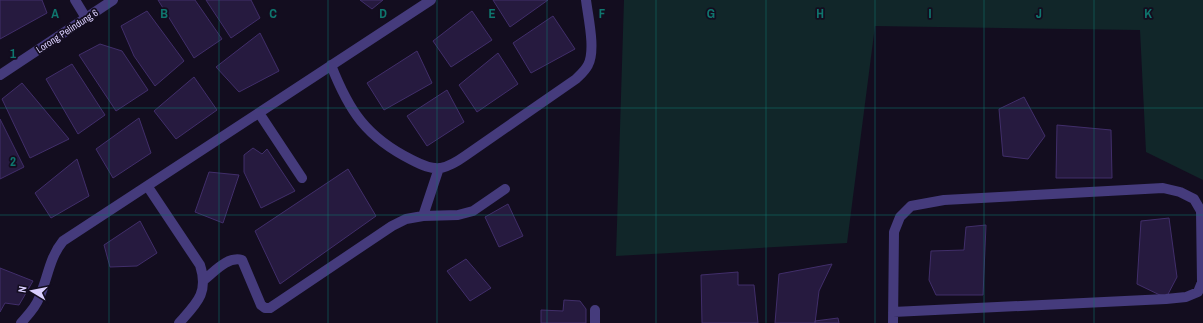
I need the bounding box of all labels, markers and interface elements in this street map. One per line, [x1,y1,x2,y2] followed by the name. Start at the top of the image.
[51,5,59,22] text: A
[160,5,168,22] text: B
[269,5,277,22] text: C
[379,5,387,22] text: D
[488,5,496,22] text: E
[599,5,606,22] text: F
[707,5,715,22] text: G
[816,5,824,22] text: H
[929,5,932,22] text: I
[1036,5,1042,22] text: J
[1144,5,1152,22] text: K
[33,6,101,56] street label: Lorong Pelindung 6
[10,45,16,62] text: 1
[10,153,16,170] text: 2
[12,271,52,311] north arrow
[15,285,30,294] text: N

